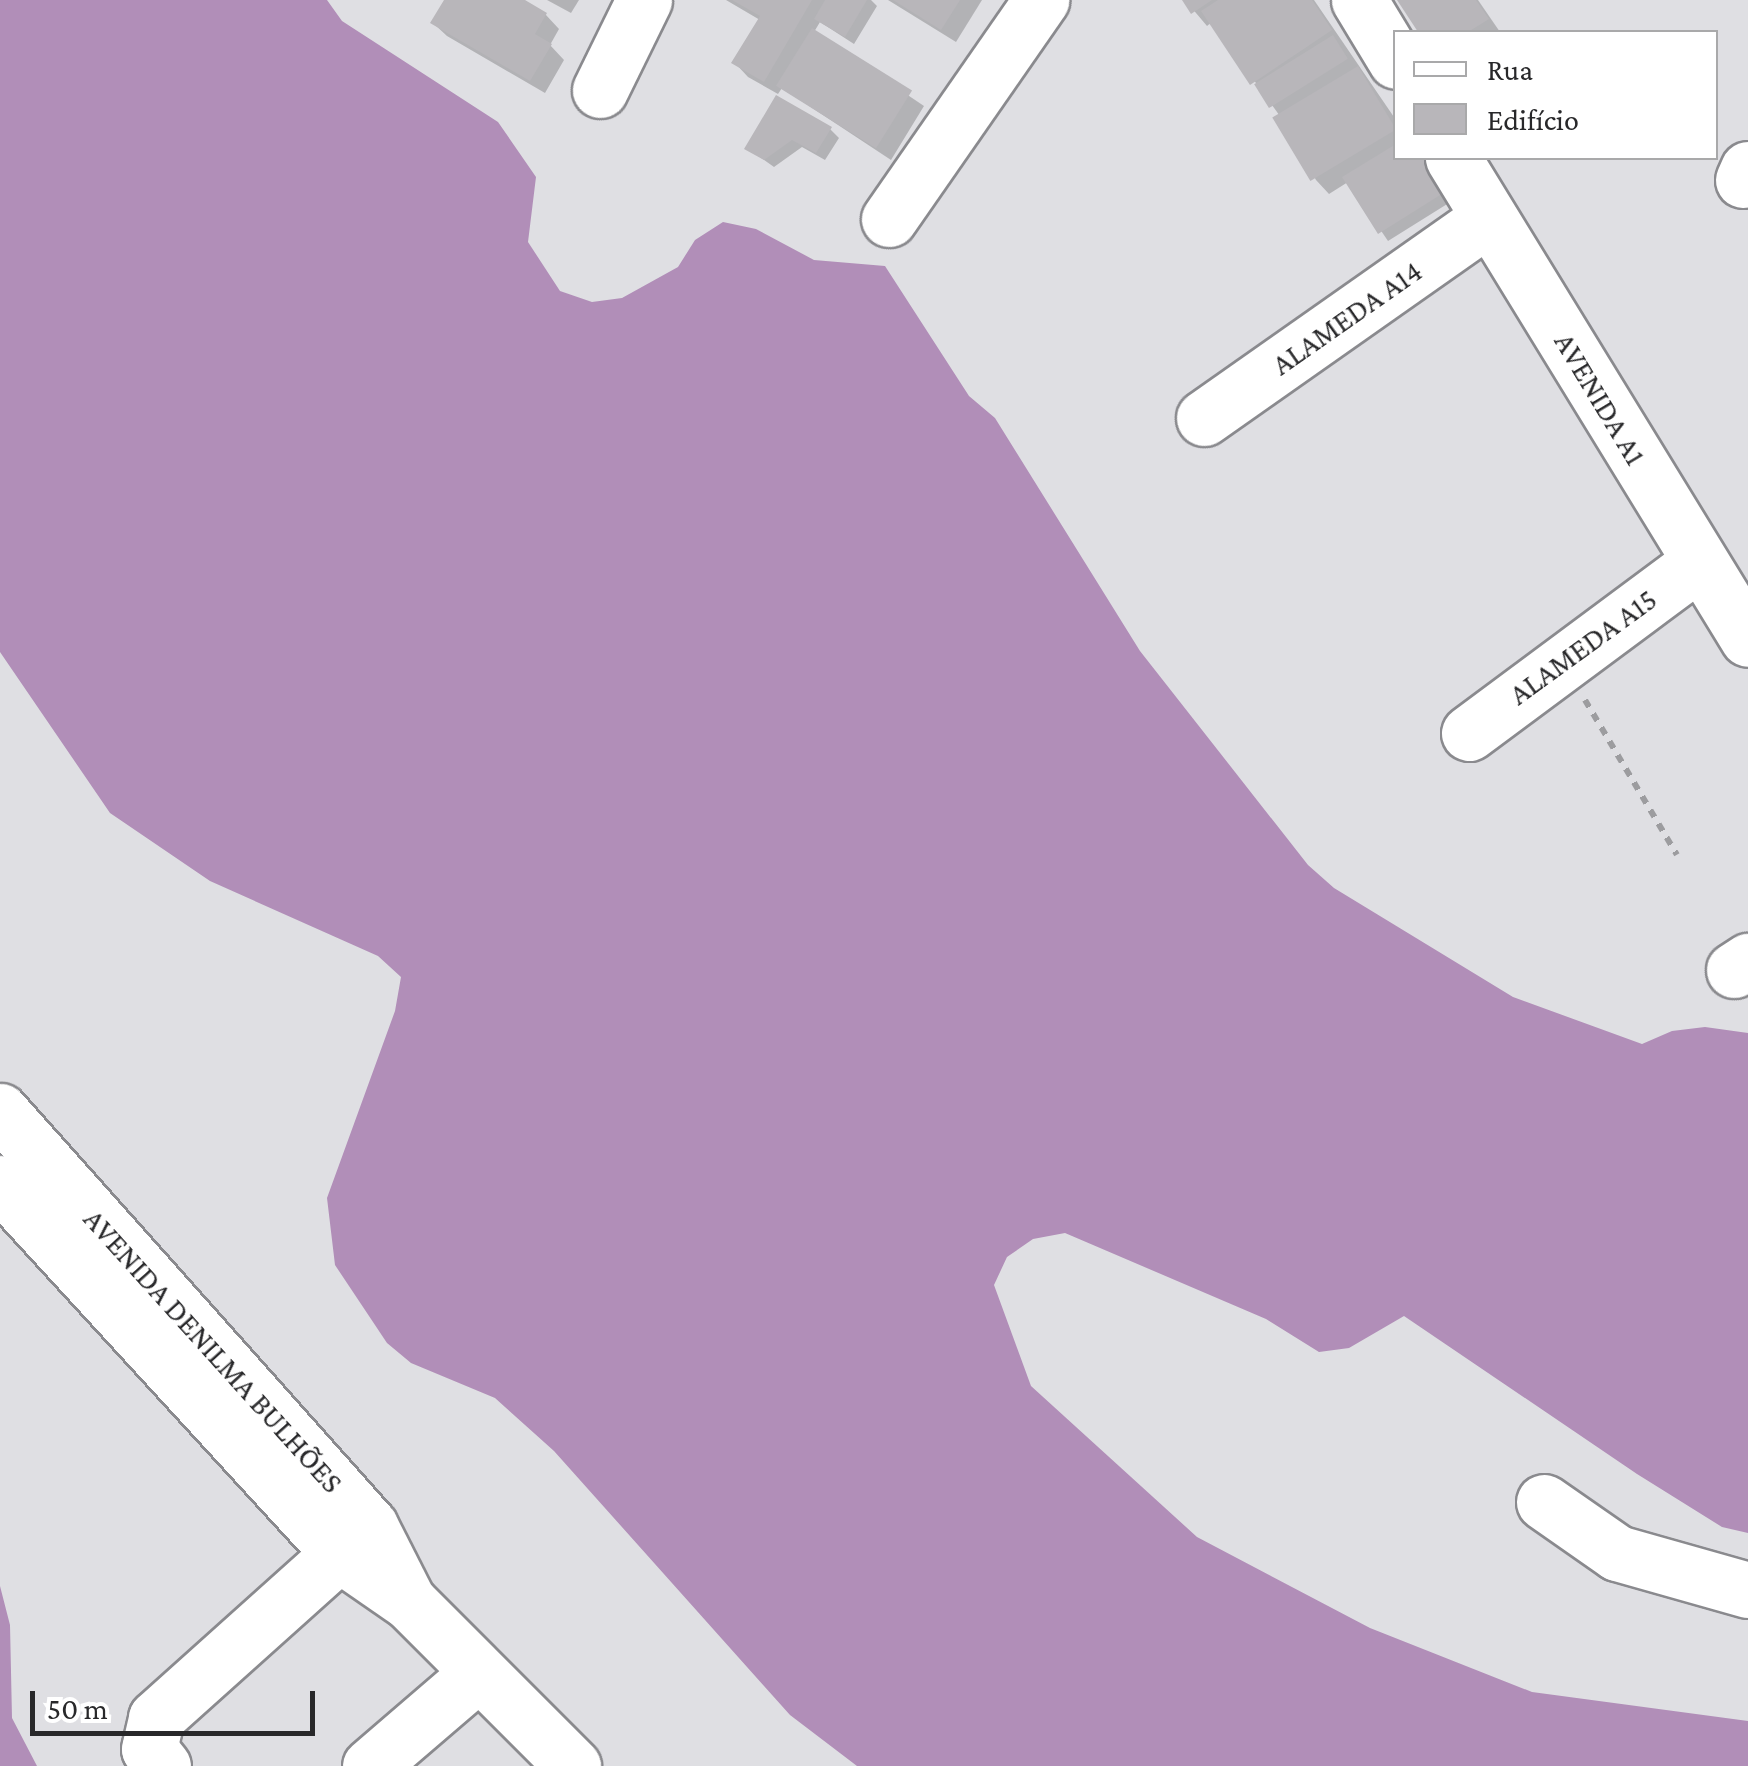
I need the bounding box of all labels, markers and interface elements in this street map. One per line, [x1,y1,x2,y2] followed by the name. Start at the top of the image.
[1393,30,1718,160] legend
[1487,53,1533,86] text: Rua
[1487,103,1579,136] text: Edifício
[1265,253,1429,383] street label: ALAMEDA A14
[1546,326,1654,472] street label: AVENIDA A1
[1502,581,1664,713] street label: ALAMEDA A15
[76,1202,350,1500] street label: AVENIDA DENILMA BULHÕES
[35,1671,320,1733] scale bar
[47,1692,108,1725] text: 50 m

